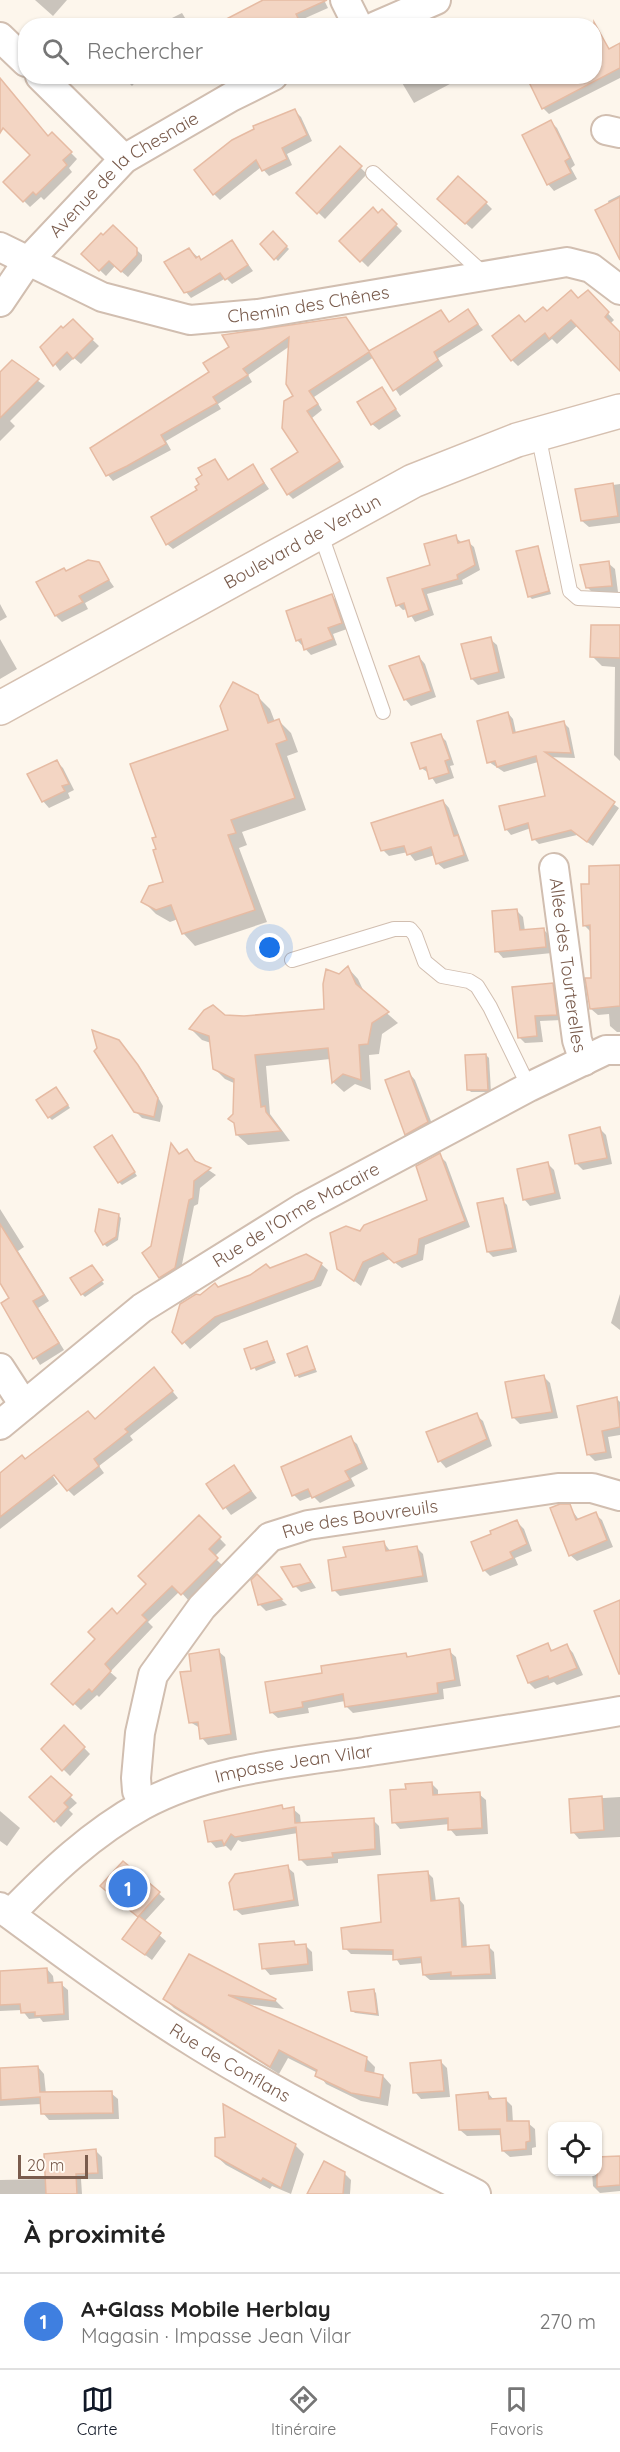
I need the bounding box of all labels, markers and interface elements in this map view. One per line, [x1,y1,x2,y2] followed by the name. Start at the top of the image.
[18,18,602,84] search box
[39,35,72,68] icon: search
[87,37,203,65] text: Rechercher
[44,106,203,242] street label: Avenue de la Chesnaie
[227,280,391,328] street label: Chemin des Chênes
[220,489,385,594] street label: Boulevard de Verdun
[544,876,592,1055] street label: Allée des Tourterelles
[255,933,284,962] your location
[208,1157,383,1272] street label: Rue de l'Orme Macaire
[279,1494,439,1543] street label: Rue des Bouvreuils
[212,1739,374,1788] street label: Impasse Jean Vilar
[108,1866,148,1910] pin: 1
[165,2018,295,2107] street label: Rue de Conflans
[548,2122,602,2176] map controls
[548,2122,602,2176] button: locate
[18,2152,88,2180] scale bar
[27,2155,64,2175] text: 20 m
[24,2217,166,2250] text: À proximité
[81,2295,331,2323] text: A+Glass Mobile Herblay
[40,2309,47,2334] text: 1
[539,2309,596,2334] text: 270 m
[81,2323,351,2348] text: Magasin · Impasse Jean Vilar
[77,2383,118,2439] tab: Carte
[271,2383,336,2439] tab: Itinéraire
[490,2383,543,2439] tab: Favoris

